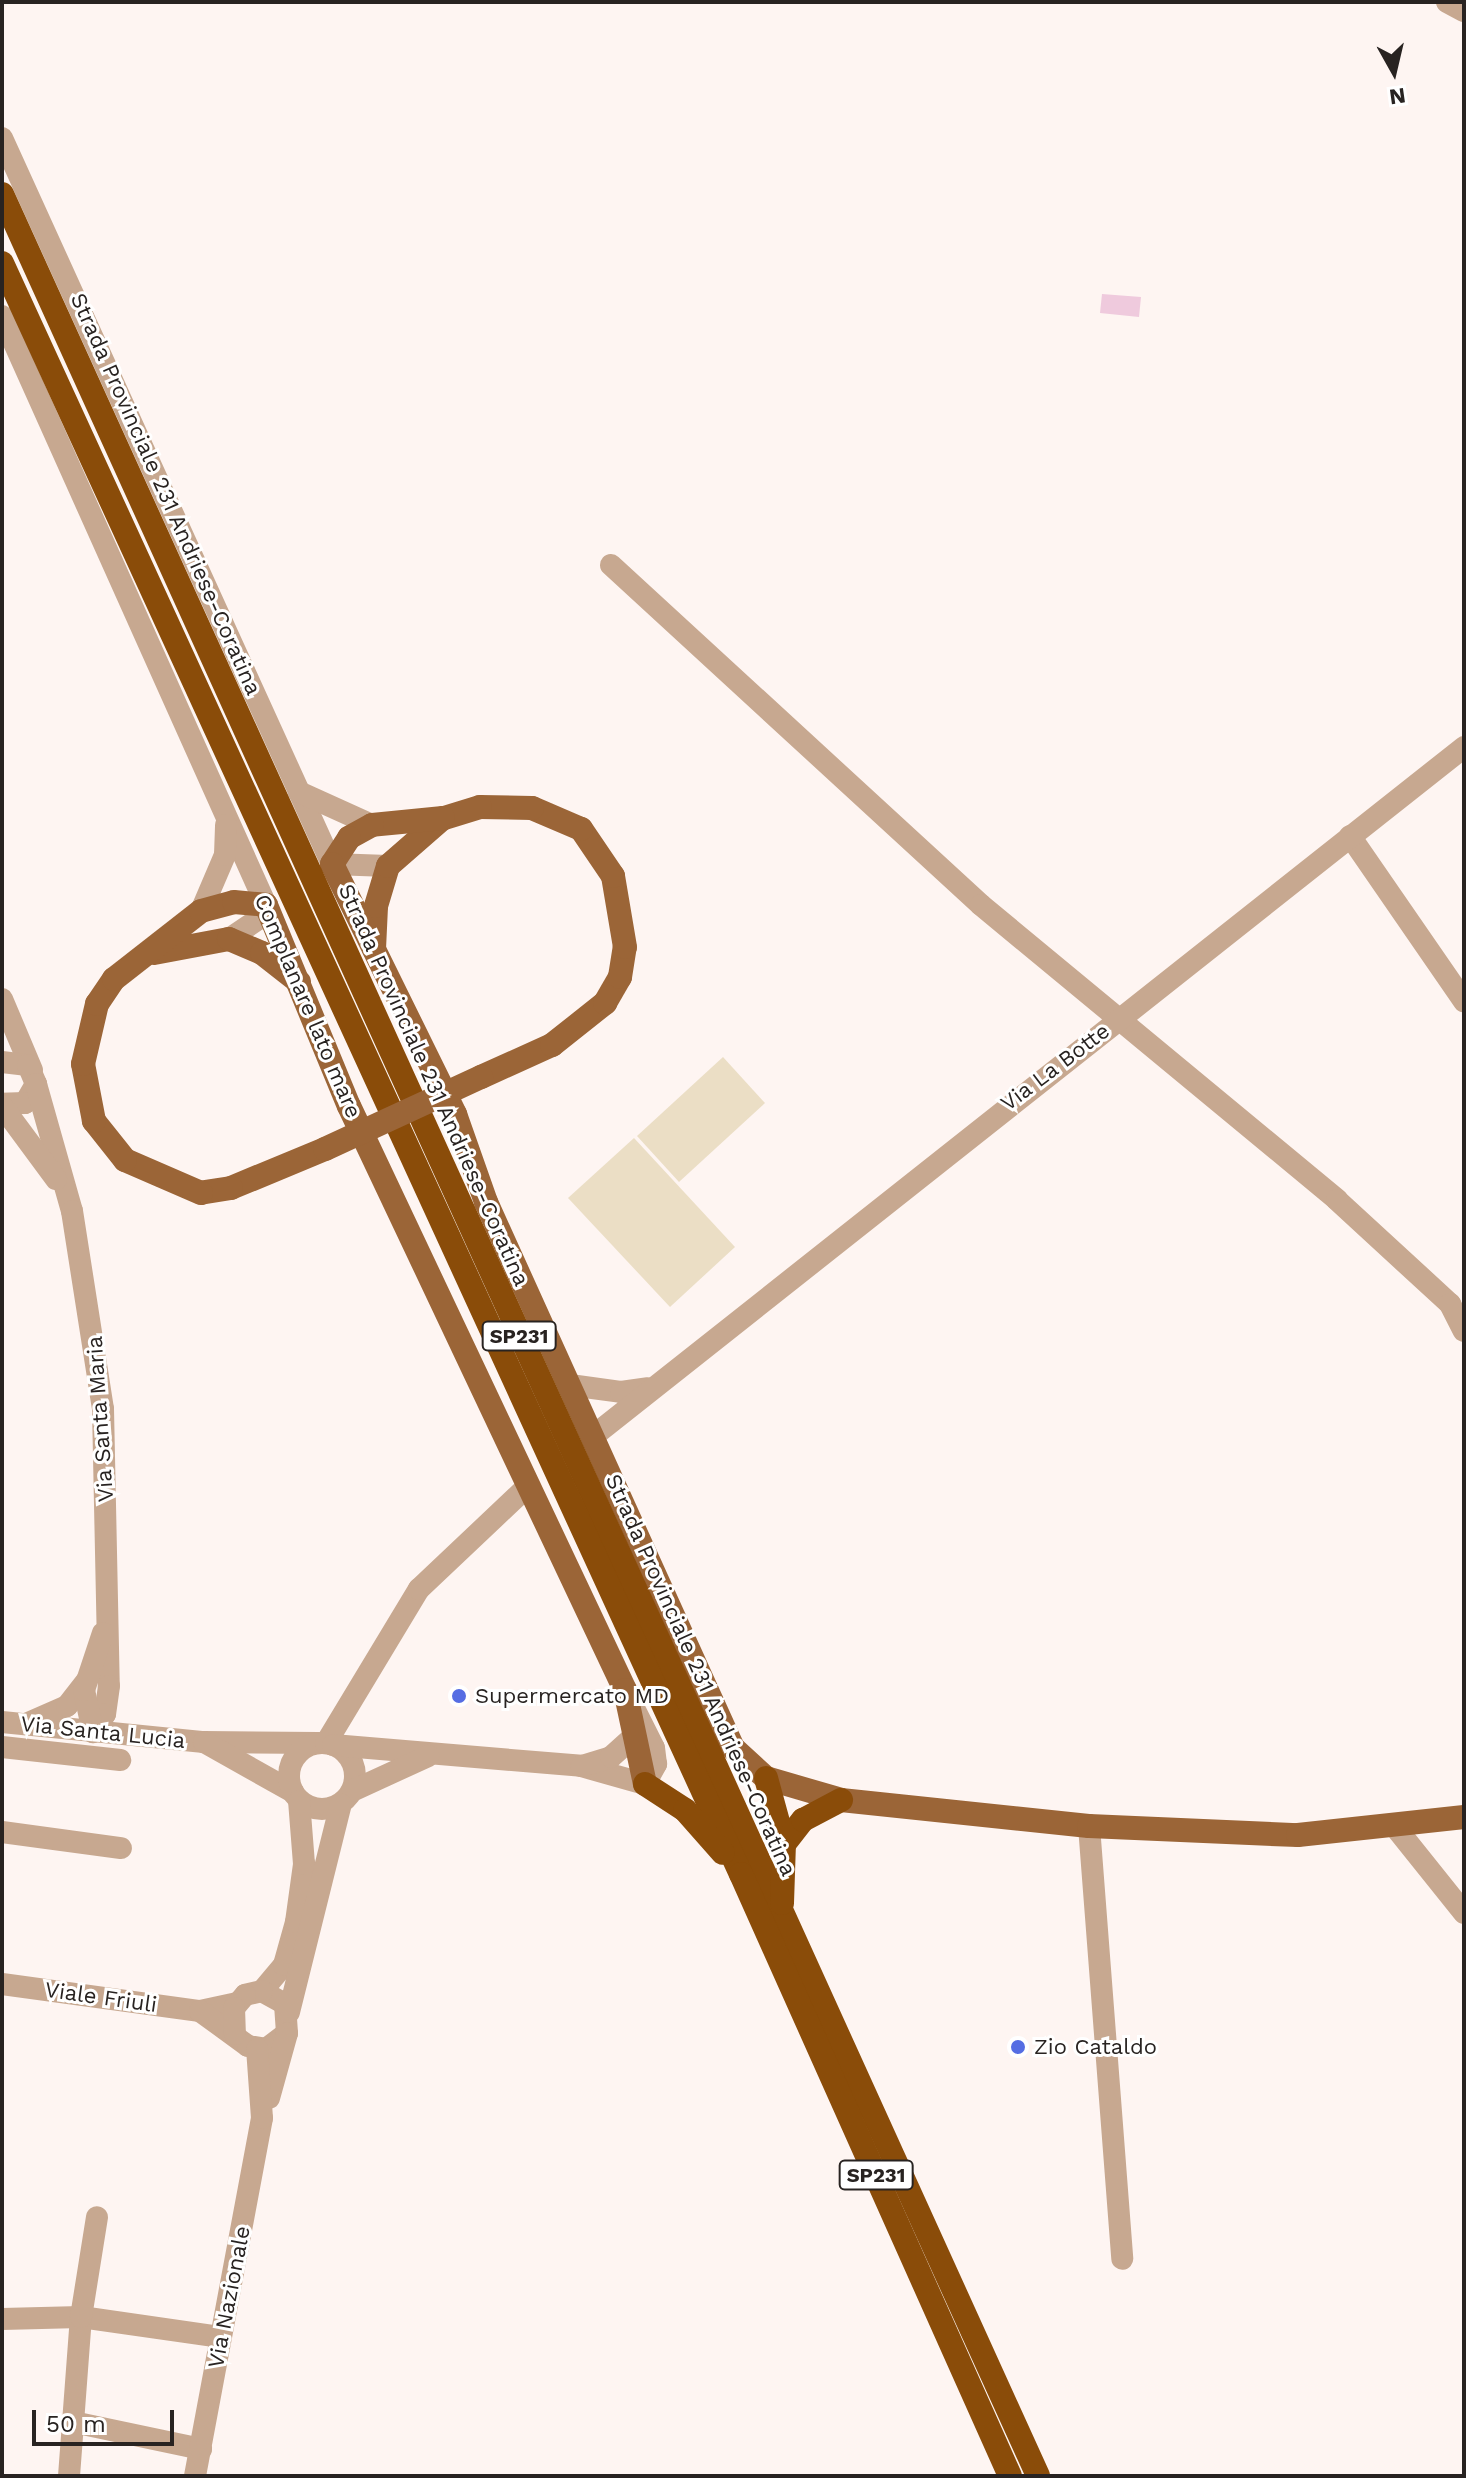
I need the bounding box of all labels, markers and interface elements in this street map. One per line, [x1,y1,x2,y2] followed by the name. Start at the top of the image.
[1354,32,1434,112] north arrow
[1388,83,1407,110] text: N
[65,288,267,700] street label: Strada Provinciale 231 Andriese-Coratina
[333,879,535,1291] street label: Strada Provinciale 231 Andriese-Coratina
[249,890,367,1122] street label: Complanare lato mare
[995,1017,1115,1117] street label: Via La Botte
[481,1320,557,1352] road number: SP231
[81,1335,119,1503] street label: Via Santa Maria
[600,1469,802,1881] street label: Strada Provinciale 231 Andriese-Coratina
[475,1683,669,1709] place label: Supermercato MD
[450,1687,468,1705] marker: Supermercato MD
[19,1710,187,1754] street label: Via Santa Lucia
[43,1976,159,2018] street label: Viale Friuli
[1034,2034,1157,2060] place label: Zio Cataldo
[1009,2038,1027,2056] marker: Zio Cataldo
[838,2159,914,2191] road number: SP231
[202,2223,256,2371] street label: Via Nazionale
[36,2394,178,2444] scale bar
[46,2410,106,2438] text: 50 m

